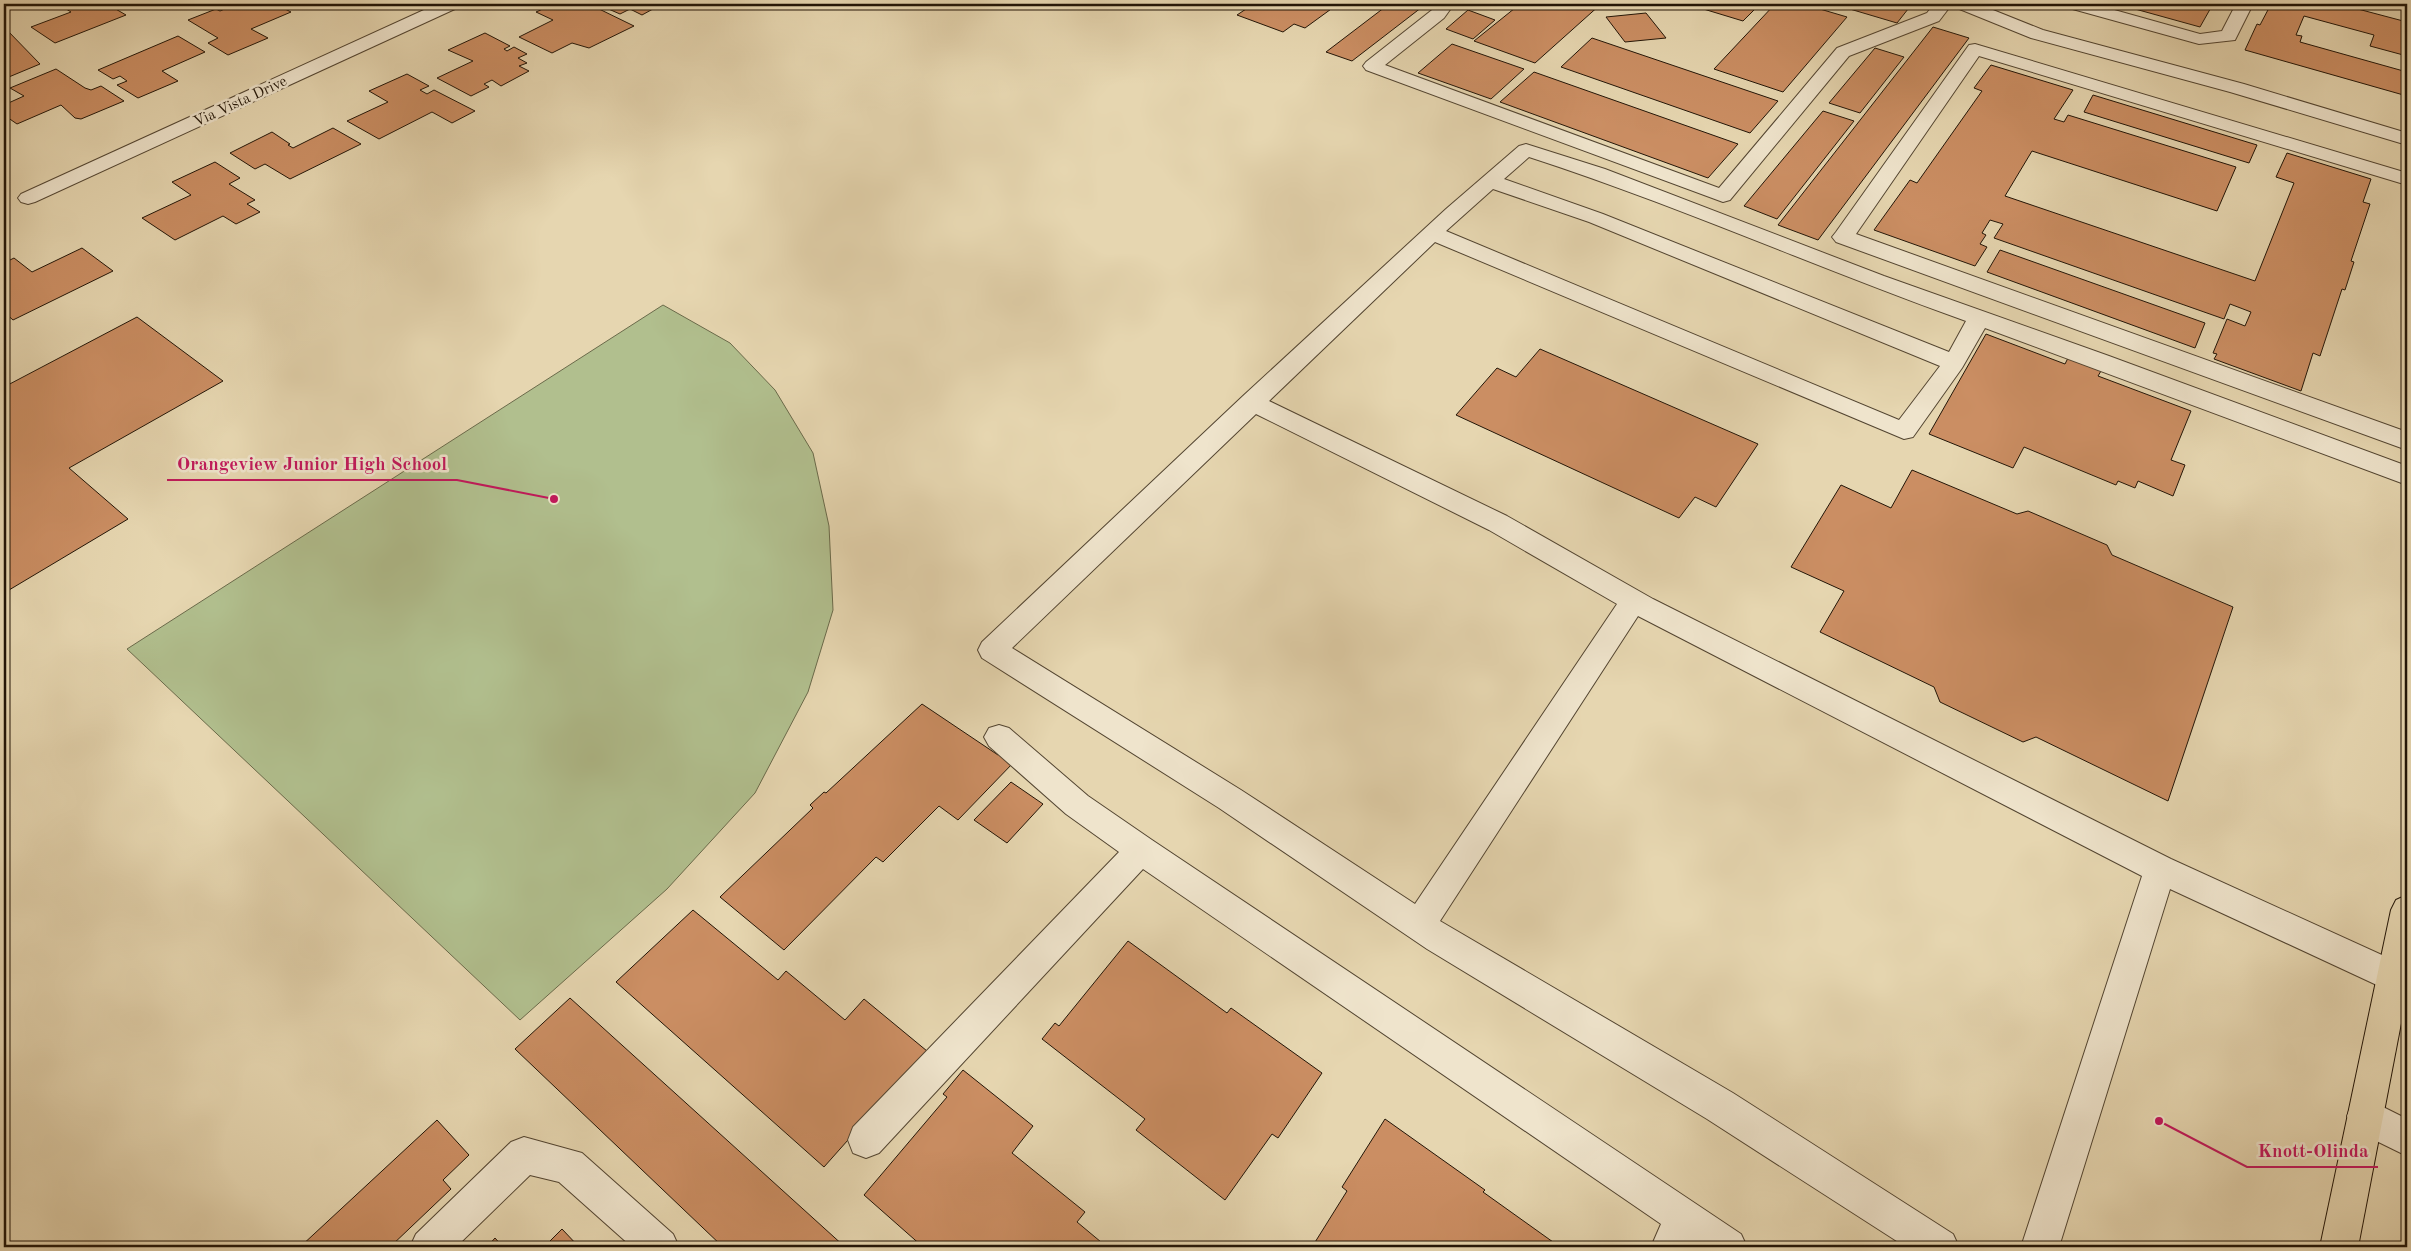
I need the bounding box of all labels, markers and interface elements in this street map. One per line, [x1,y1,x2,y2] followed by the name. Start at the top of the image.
[192,74,290,130] street label: Via Vista Drive
[167,446,457,480] callout: Orangeview Junior High School
[177,456,447,475] text: Orangeview Junior High School
[2247,1133,2378,1167] callout: Knott-Olinda
[2257,1143,2369,1162] text: Knott-Olinda

